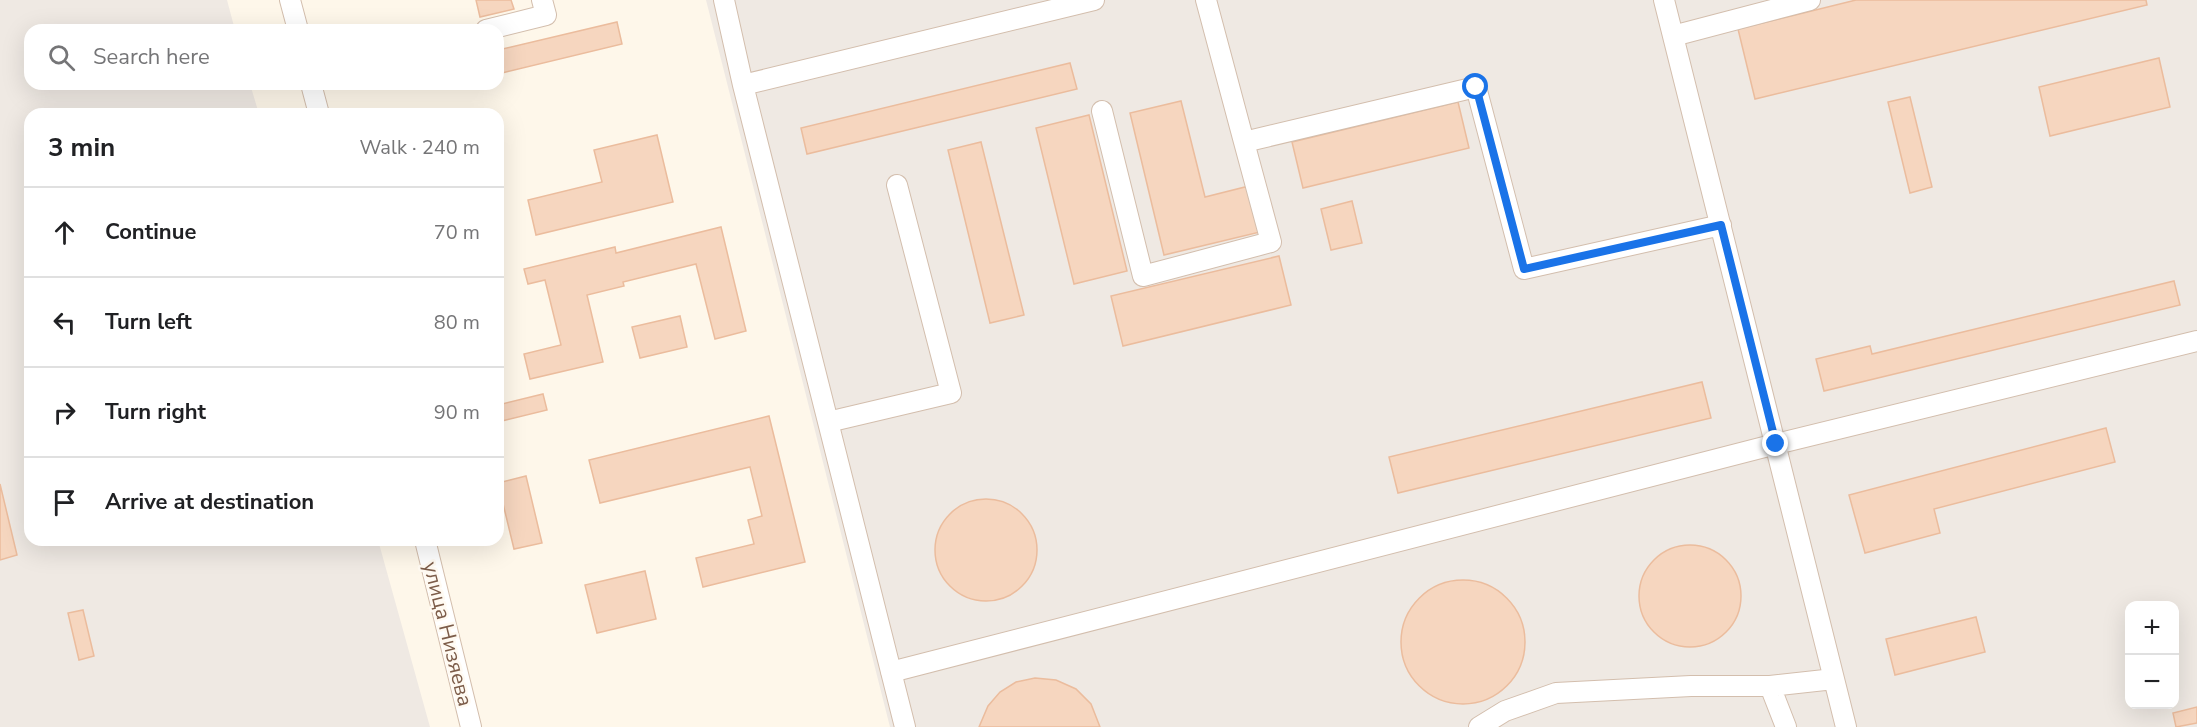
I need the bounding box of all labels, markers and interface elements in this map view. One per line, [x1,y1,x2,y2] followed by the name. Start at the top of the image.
[24,24,504,90] search box
[45,41,78,74] icon: search
[93,42,210,72] text: Search here
[1462,73,1488,99] route start
[48,130,115,165] text: 3 min
[360,134,480,161] text: Walk · 240 m
[48,216,81,249] icon: ahead
[105,217,196,247] text: Continue
[434,219,480,246] text: 70 m
[48,306,81,339] icon: left
[105,307,192,337] text: Turn left
[434,309,480,336] text: 80 m
[48,396,81,429] icon: right
[105,397,206,427] text: Turn right
[434,399,480,426] text: 90 m
[1762,430,1788,456] route end
[48,486,81,519] icon: arrive
[105,487,314,517] text: Arrive at destination
[416,559,480,709] street label: улица Низяева
[2125,601,2179,709] map controls
[2125,601,2179,655] button: +
[2125,655,2179,709] button: −

